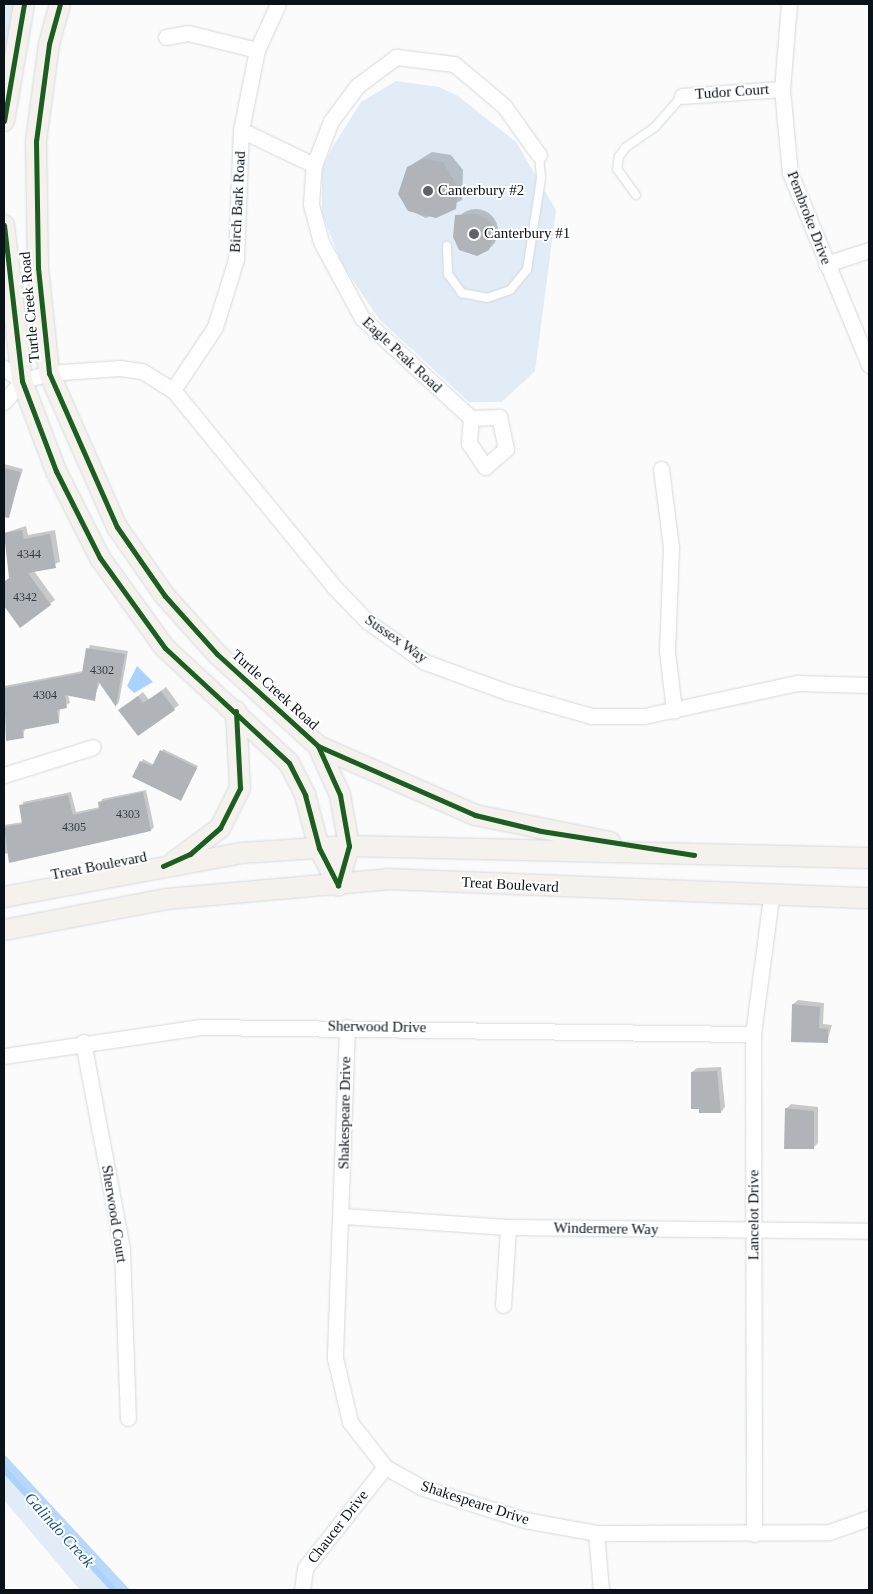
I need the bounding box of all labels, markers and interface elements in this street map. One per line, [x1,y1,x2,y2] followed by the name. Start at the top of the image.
[694,80,770,104] street label: Tudor Court
[226,151,250,253] street label: Birch Bark Road
[783,169,835,267] street label: Pembroke Drive
[438,182,524,200] place label: Canterbury #2
[422,185,434,197] marker: Canterbury #2
[484,225,570,243] place label: Canterbury #1
[468,228,480,240] marker: Canterbury #1
[16,251,44,363] street label: Turtle Creek Road
[358,313,446,397] street label: Eagle Peak Road
[17,548,41,562] house number: 4344
[13,591,37,605] house number: 4342
[361,611,431,667] street label: Sussex Way
[228,646,322,734] street label: Turtle Creek Road
[90,664,114,678] house number: 4302
[33,689,57,703] house number: 4304
[116,808,140,822] house number: 4303
[62,821,86,835] house number: 4305
[50,848,148,884] street label: Treat Boulevard
[461,873,559,897] street label: Treat Boulevard
[327,1017,427,1037] street label: Sherwood Drive
[335,1056,355,1170] street label: Shakespeare Drive
[97,1164,131,1264] street label: Sherwood Court
[745,1170,763,1260] street label: Lancelot Drive
[553,1219,659,1239] street label: Windermere Way
[419,1477,531,1529] street label: Shakespeare Drive
[304,1487,372,1567] street label: Chaucer Drive
[20,1489,98,1571] water label: Galindo Creek

